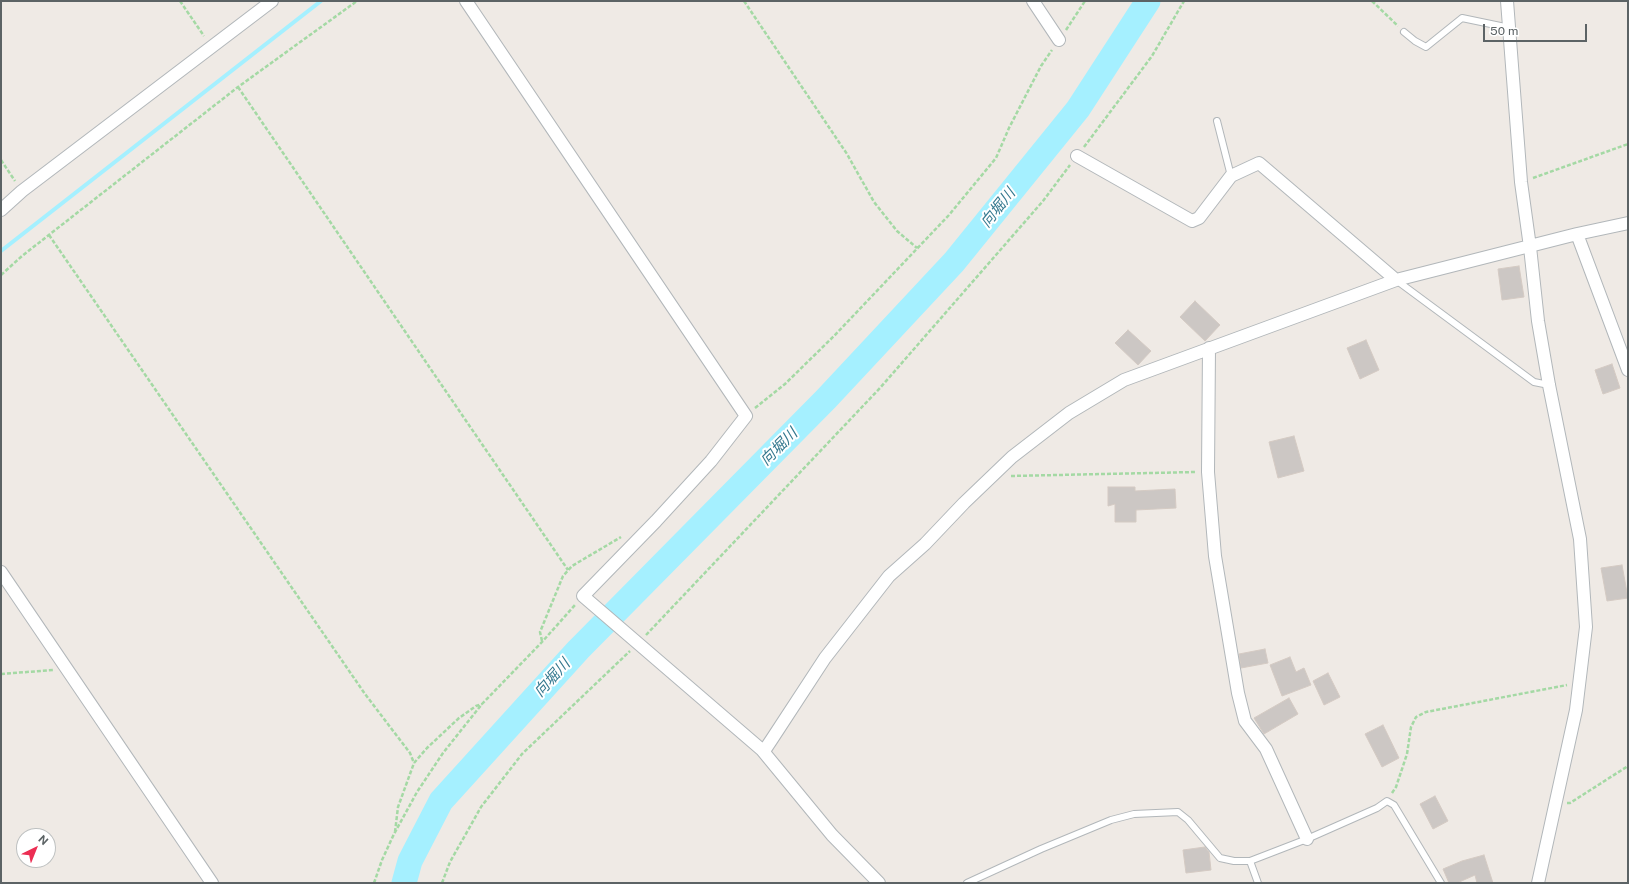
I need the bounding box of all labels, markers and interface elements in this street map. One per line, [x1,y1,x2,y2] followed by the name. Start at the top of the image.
[1485,16,1589,42] scale bar
[1490,24,1518,38] text: 50 m
[977,185,1019,231] water label: 向堀川
[757,425,801,469] water label: 向堀川
[530,655,574,701] water label: 向堀川
[16,828,56,868] north arrow
[36,833,51,847] text: N

